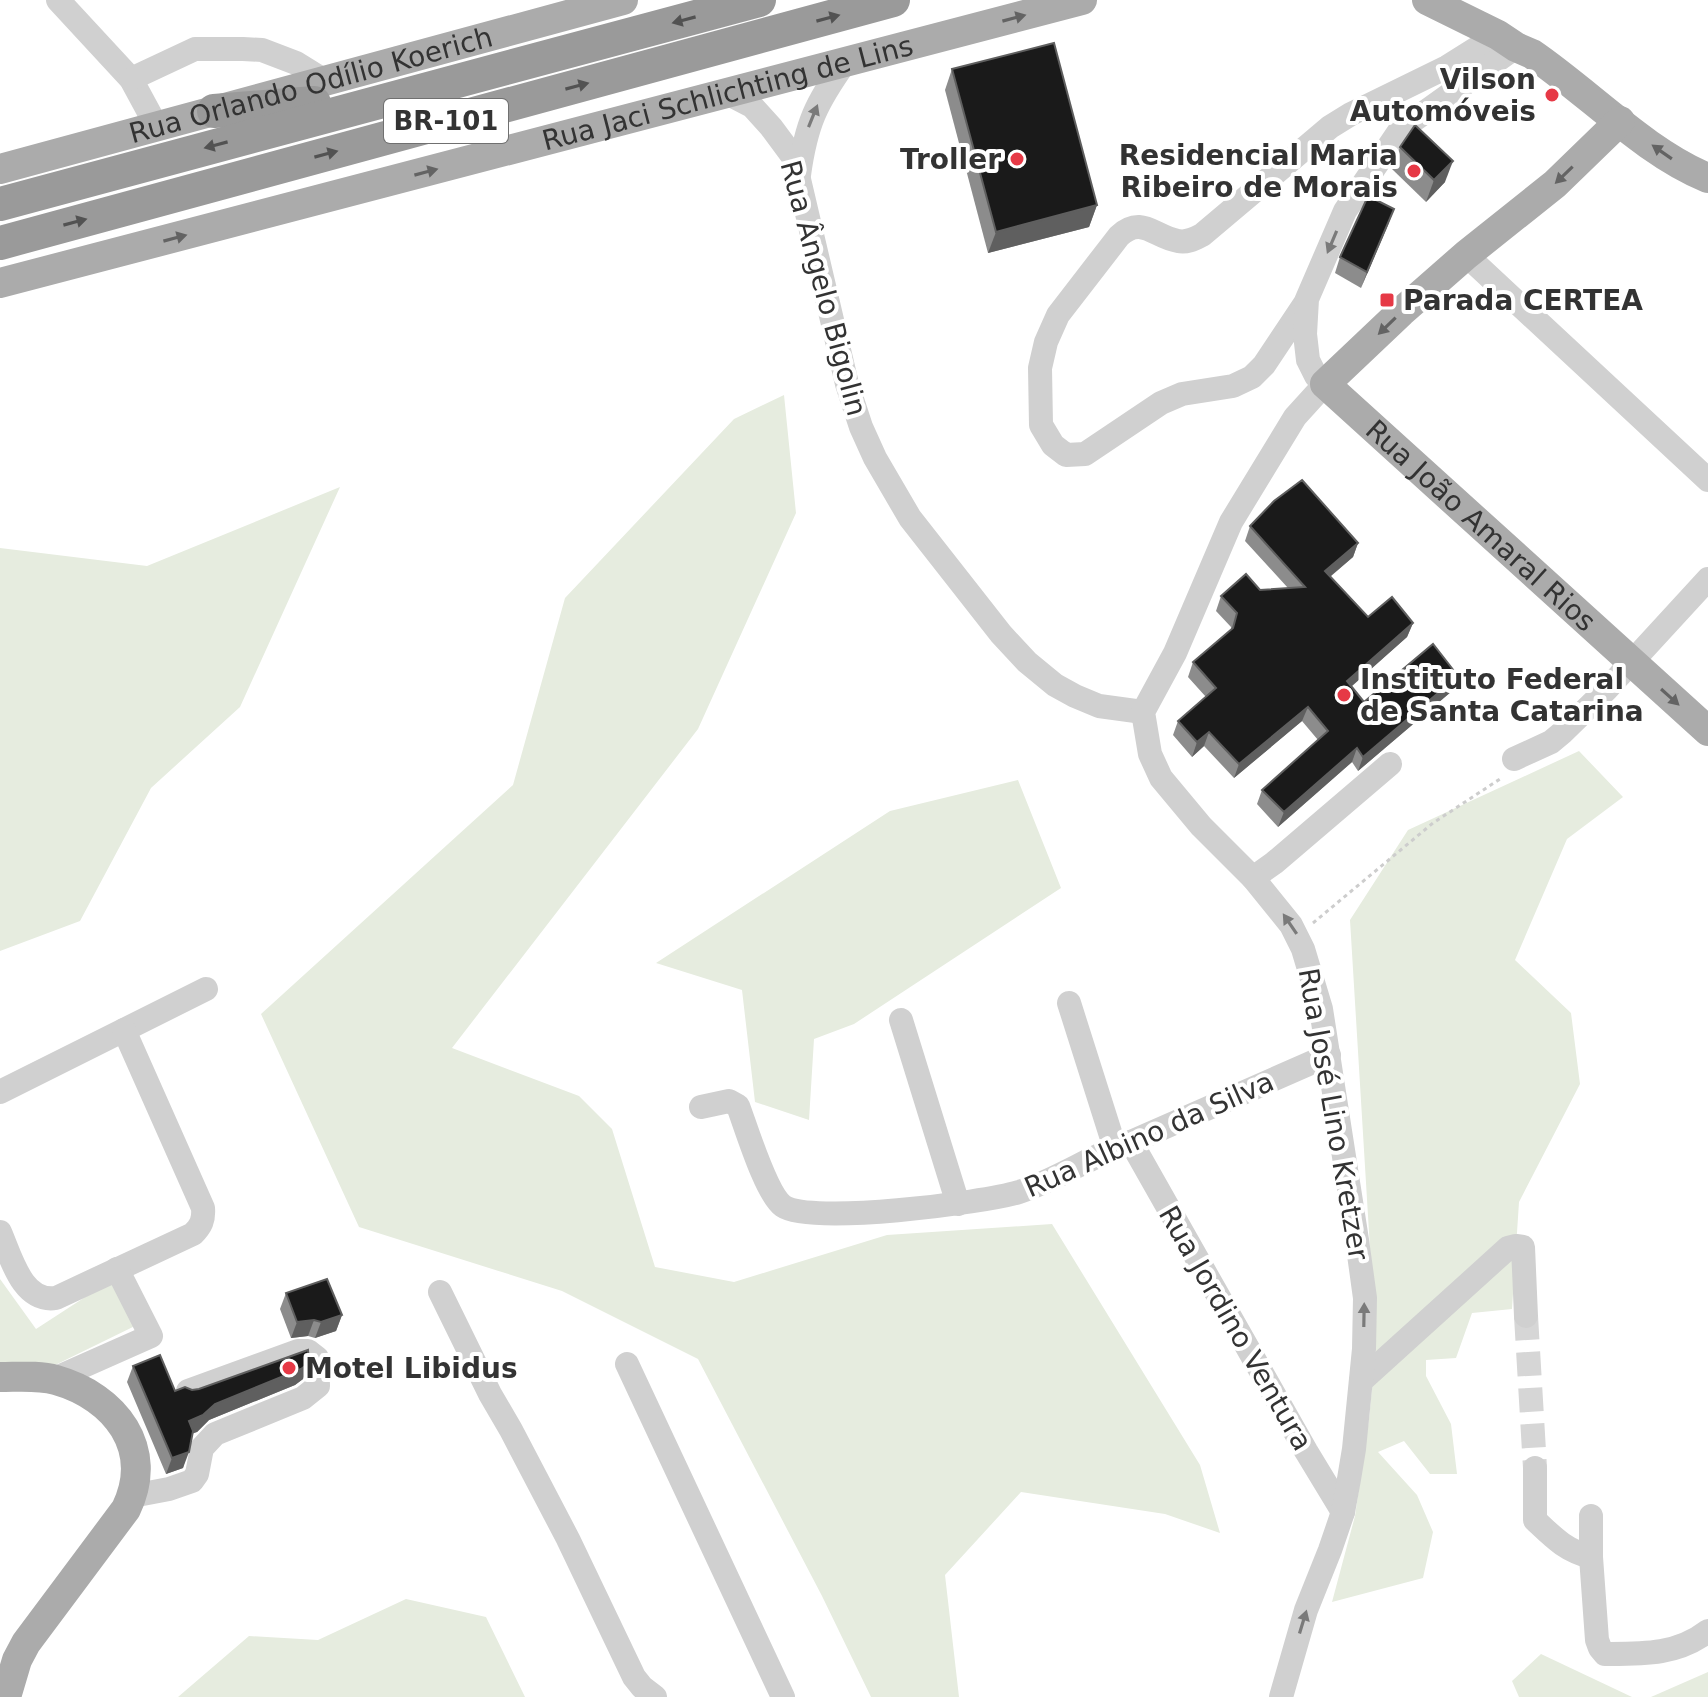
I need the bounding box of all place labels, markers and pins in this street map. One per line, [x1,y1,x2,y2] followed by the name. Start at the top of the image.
[1350,63,1536,128] place label: Vilson Automóveis
[1543,86,1561,104] marker: Vilson Automóveis
[1119,139,1398,204] place label: Residencial Maria Ribeiro de Morais
[900,143,1001,176] place label: Troller
[1008,150,1026,168] marker: Troller
[1405,162,1423,180] marker: Residencial Maria Ribeiro de Morais
[1403,284,1643,317] place label: Parada CERTEA
[1378,291,1396,309] marker: Parada CERTEA
[1360,663,1644,728] place label: Instituto Federal de Santa Catarina
[1335,686,1353,704] marker: Instituto Federal de Santa Catarina
[305,1352,518,1385] place label: Motel Libidus
[280,1359,298,1377] marker: Motel Libidus

